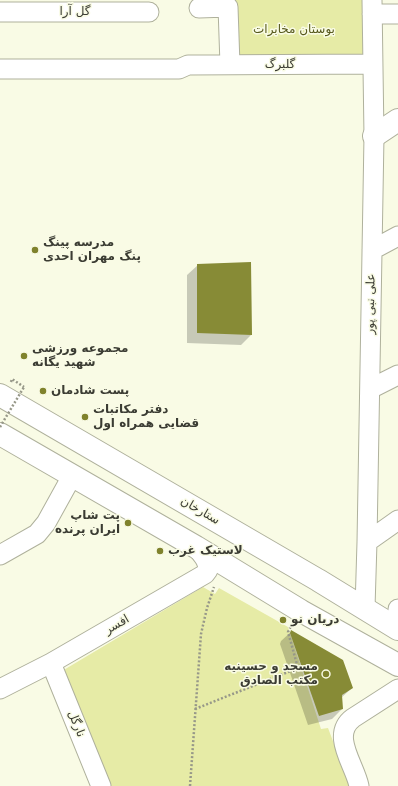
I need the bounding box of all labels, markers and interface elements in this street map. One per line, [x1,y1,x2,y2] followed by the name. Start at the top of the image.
[59,5,91,19] street label: گل آرا
[253,23,335,37] park label: بوستان مخابرات
[265,58,295,72] street label: گلبرگ
[43,236,141,264] place label: مدرسه پینگ پنگ مهران احدی
[30,245,40,255] marker: مدرسه پینگ پنگ مهران احدی
[363,273,379,335] street label: علی نبی پور
[32,342,129,370] place label: مجموعه ورزشی شهید یگانه
[19,351,29,361] marker: مجموعه ورزشی شهید یگانه
[51,384,129,398] place label: پست شادمان
[38,386,48,396] marker: پست شادمان
[93,403,199,431] place label: دفتر مکاتبات قضایی همراه اول
[80,412,90,422] marker: دفتر مکاتبات قضایی همراه اول
[178,494,222,528] street label: ستارخان
[55,509,120,537] place label: پت شاپ ایران پرنده
[123,518,133,528] marker: پت شاپ ایران پرنده
[168,544,243,558] place label: لاستیک غرب
[155,546,165,556] marker: لاستیک غرب
[102,612,132,638] street label: افسر
[291,613,340,627] place label: دریان نو
[278,615,288,625] marker: دریان نو
[224,660,318,688] place label: مسجد و حسینیه مکتب الصادق
[321,669,331,679] marker: مسجد و حسینیه مکتب الصادق
[64,709,88,739] street label: نارگل

